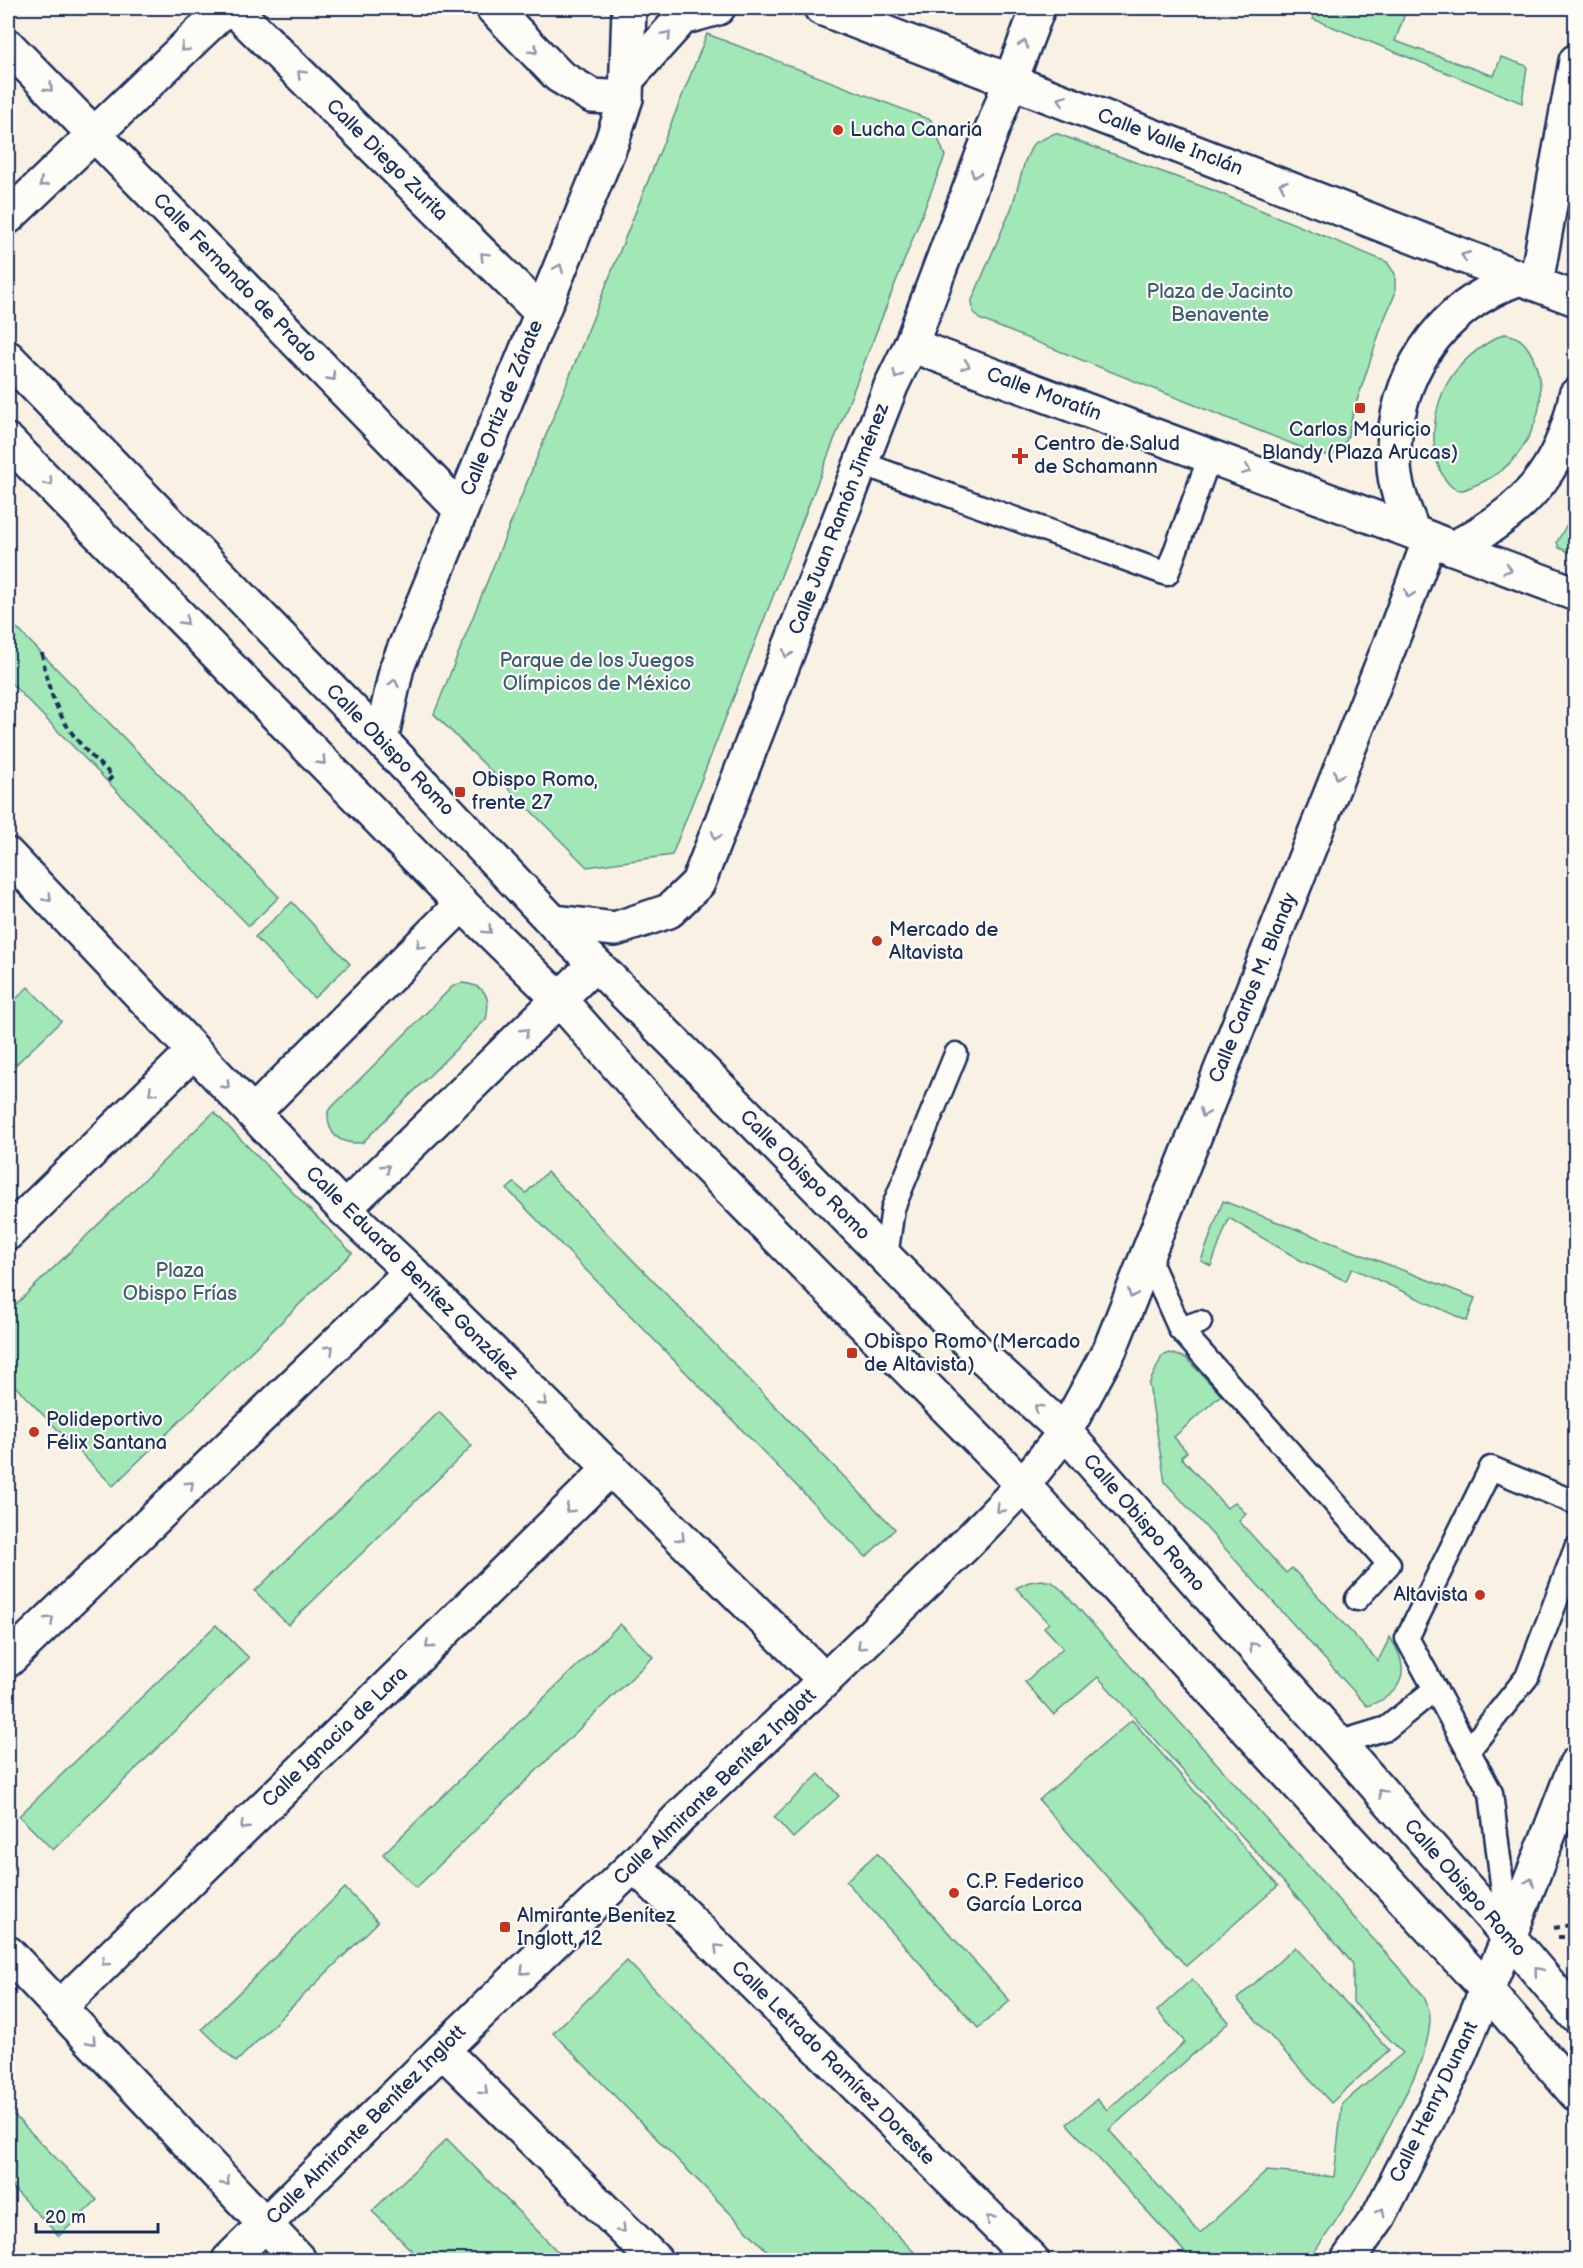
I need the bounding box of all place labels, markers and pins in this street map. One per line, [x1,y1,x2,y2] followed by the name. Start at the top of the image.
[850,118,982,142] place label: Lucha Canaria
[831,123,845,137] marker: Lucha Canaria
[1353,401,1367,415] marker: Carlos Mauricio Blandy (Plaza Arucas)
[1262,418,1458,465] place label: Carlos Mauricio Blandy (Plaza Arucas)
[1034,432,1180,479] place label: Centro de Salud de Schamann
[1011,447,1029,465] marker: Centro de Salud de Schamann
[472,768,598,815] place label: Obispo Romo, frente 27
[453,785,467,799] marker: Obispo Romo, frente 27
[889,918,999,965] place label: Mercado de Altavista
[870,934,884,948] marker: Mercado de Altavista
[864,1330,1080,1377] place label: Obispo Romo (Mercado de Altavista)
[845,1346,859,1360] marker: Obispo Romo (Mercado de Altavista)
[46,1408,167,1455] place label: Polideportivo Félix Santana
[27,1425,41,1439] marker: Polideportivo Félix Santana
[1393,1583,1468,1607] place label: Altavista
[1473,1588,1487,1602] marker: Altavista
[966,1870,1084,1917] place label: C.P. Federico García Lorca
[947,1886,961,1900] marker: C.P. Federico García Lorca
[517,1904,676,1951] place label: Almirante Benítez Inglott, 12
[498,1920,512,1934] marker: Almirante Benítez Inglott, 12

